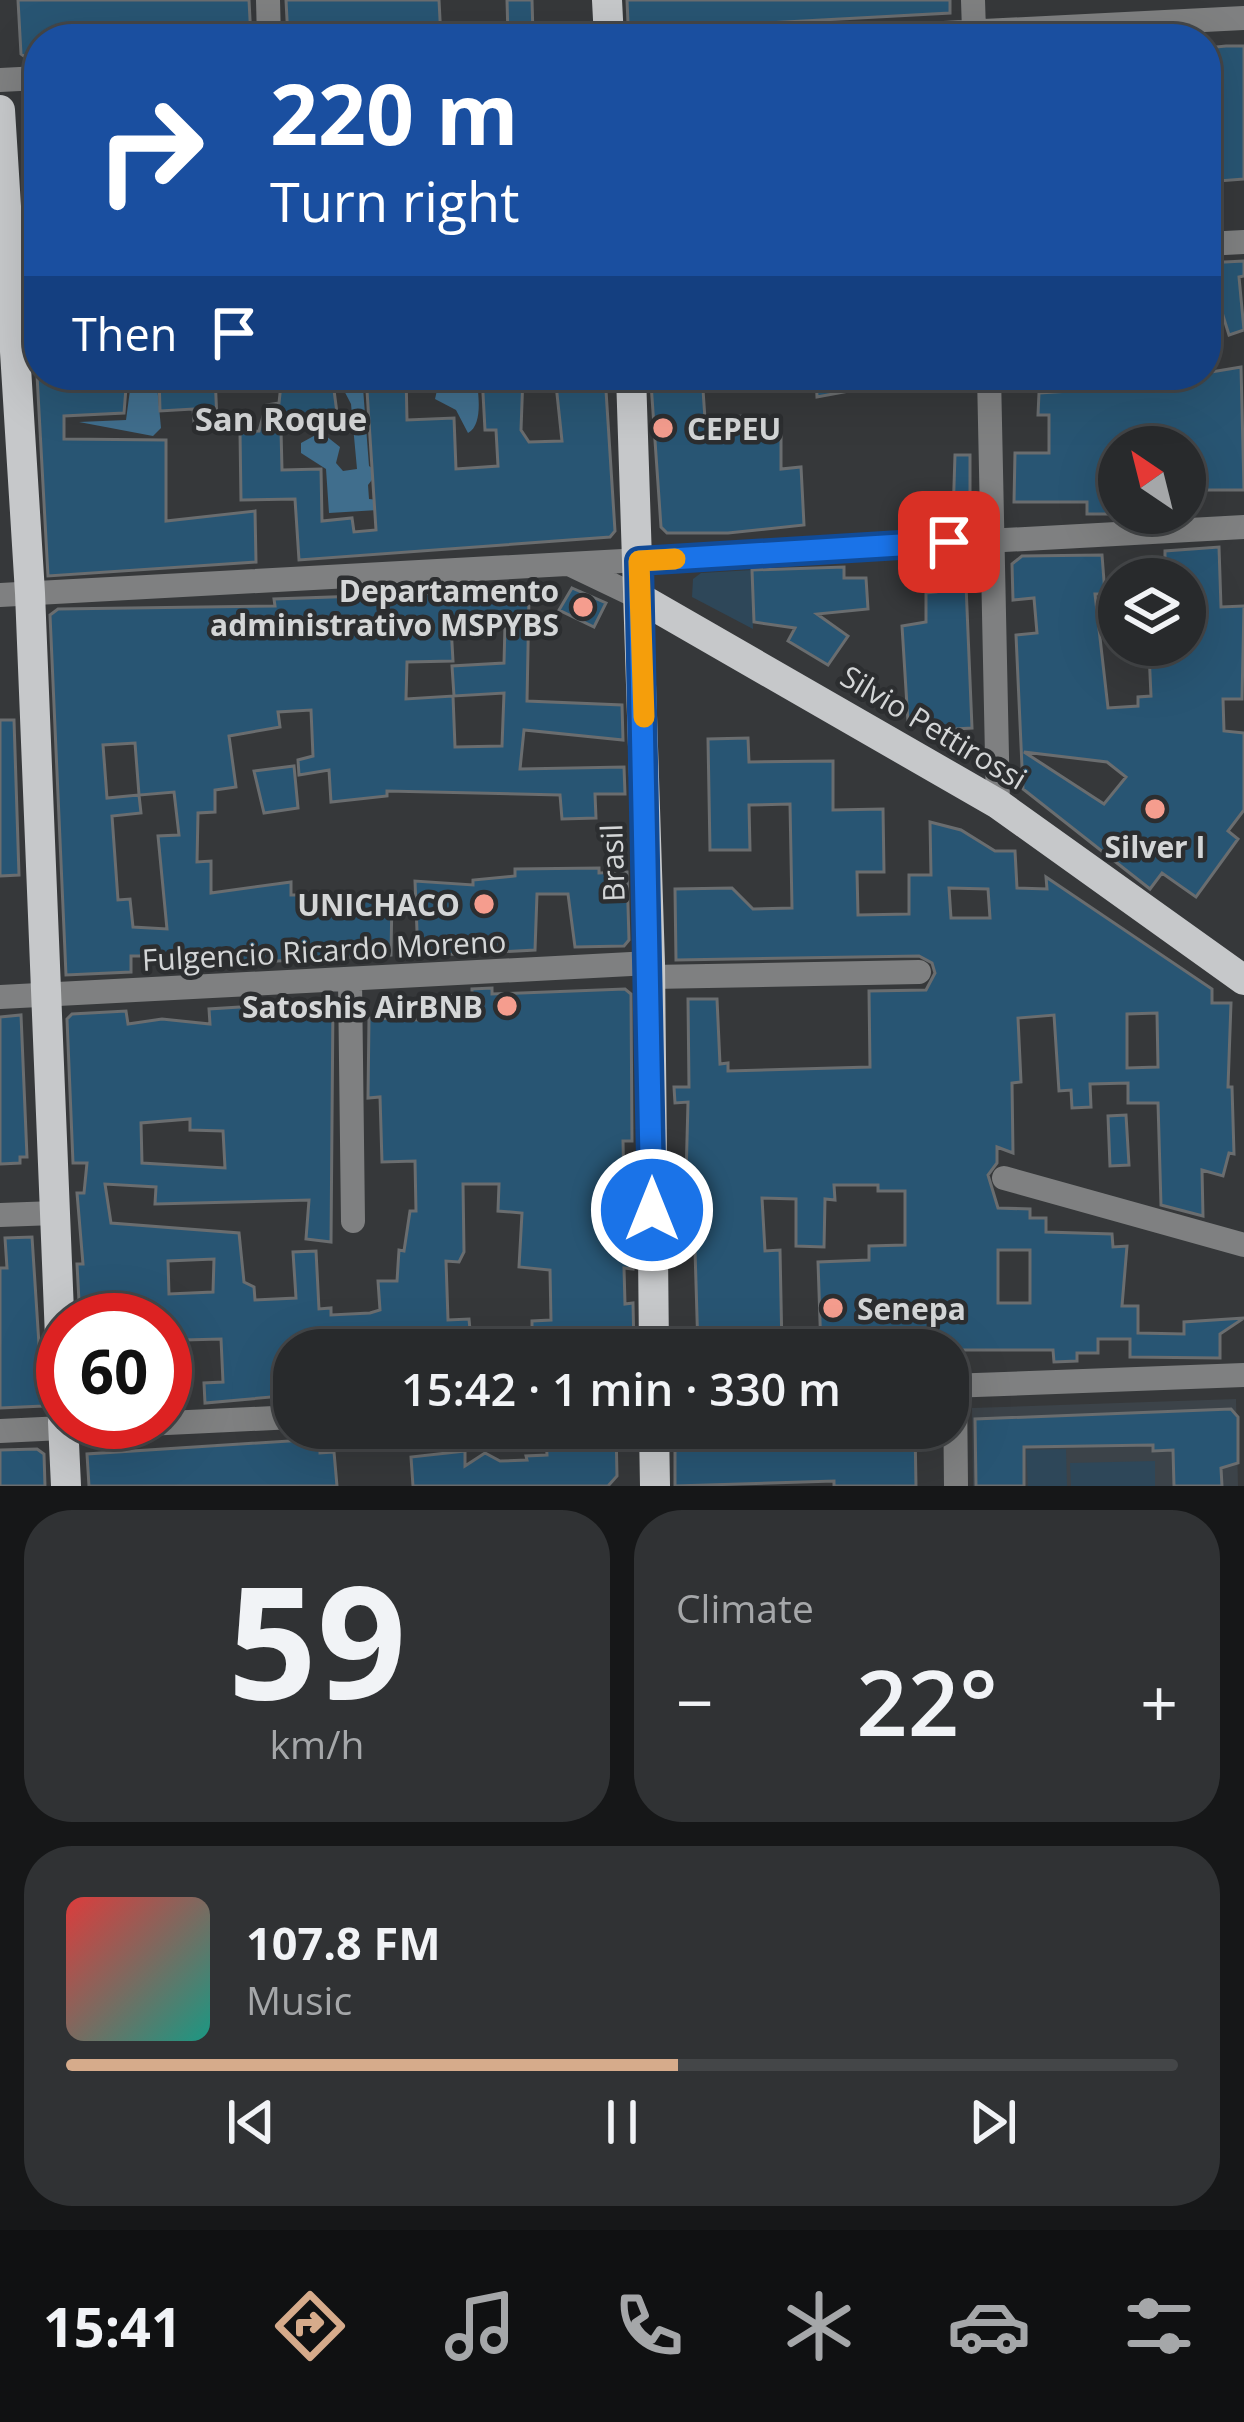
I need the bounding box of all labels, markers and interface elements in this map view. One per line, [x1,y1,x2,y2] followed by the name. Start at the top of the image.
[270,55,518,170] text: 220 m
[72,72,228,228] icon: right
[270,164,519,238] text: Turn right
[201,300,267,366] icon: arrive
[72,303,177,364] text: Then
[195,396,367,441] district label: San Roque
[687,408,781,449] place label: CEPEU
[650,415,676,441] marker: CEPEU
[1098,426,1206,534] north arrow
[1098,426,1206,666] map controls
[898,491,1000,593] pin
[916,509,982,575] icon: arrive
[1098,558,1206,666] button: layers
[210,570,559,645] place label: Departamento administrativo MSPYBS
[570,594,596,620] marker: Departamento administrativo MSPYBS
[833,655,1035,799] street label: Silvio Pettirossi
[1142,796,1168,822] marker: Silver I
[590,823,634,903] street label: Brasil
[1105,826,1205,867] place label: Silver I
[297,884,460,925] place label: UNICHACO
[471,891,497,917] marker: UNICHACO
[141,920,507,980] street label: Fulgencio Ricardo Moreno
[242,986,483,1027] place label: Satoshis AirBNB
[494,993,520,1019] marker: Satoshis AirBNB
[589,1147,715,1273] position arrow
[857,1288,966,1329] place label: Senepa
[36,1293,192,1449] speed limit sign: 60
[820,1295,846,1321] marker: Senepa
[401,1358,841,1419] text: 15:42 · 1 min · 330 m
[228,1532,406,1745] text: 59
[676,1581,814,1634] text: Climate
[856,1640,998,1762] text: 22°
[676,1656,714,1746] text: −
[1140,1656,1178,1746] text: +
[270,1717,364,1770] text: km/h
[246,1912,441,1973] text: 107.8 FM
[246,1973,352,2026] text: Music
[218,2089,284,2155] icon: previous
[589,2089,655,2155] icon: pause
[960,2089,1026,2155] icon: next
[268,2284,352,2368] icon: directions
[438,2284,522,2368] icon: music
[607,2284,691,2368] icon: phone
[777,2284,861,2368] icon: climate
[947,2284,1031,2368] icon: car
[1117,2284,1201,2368] icon: filters
[43,2289,182,2363] text: 15:41

